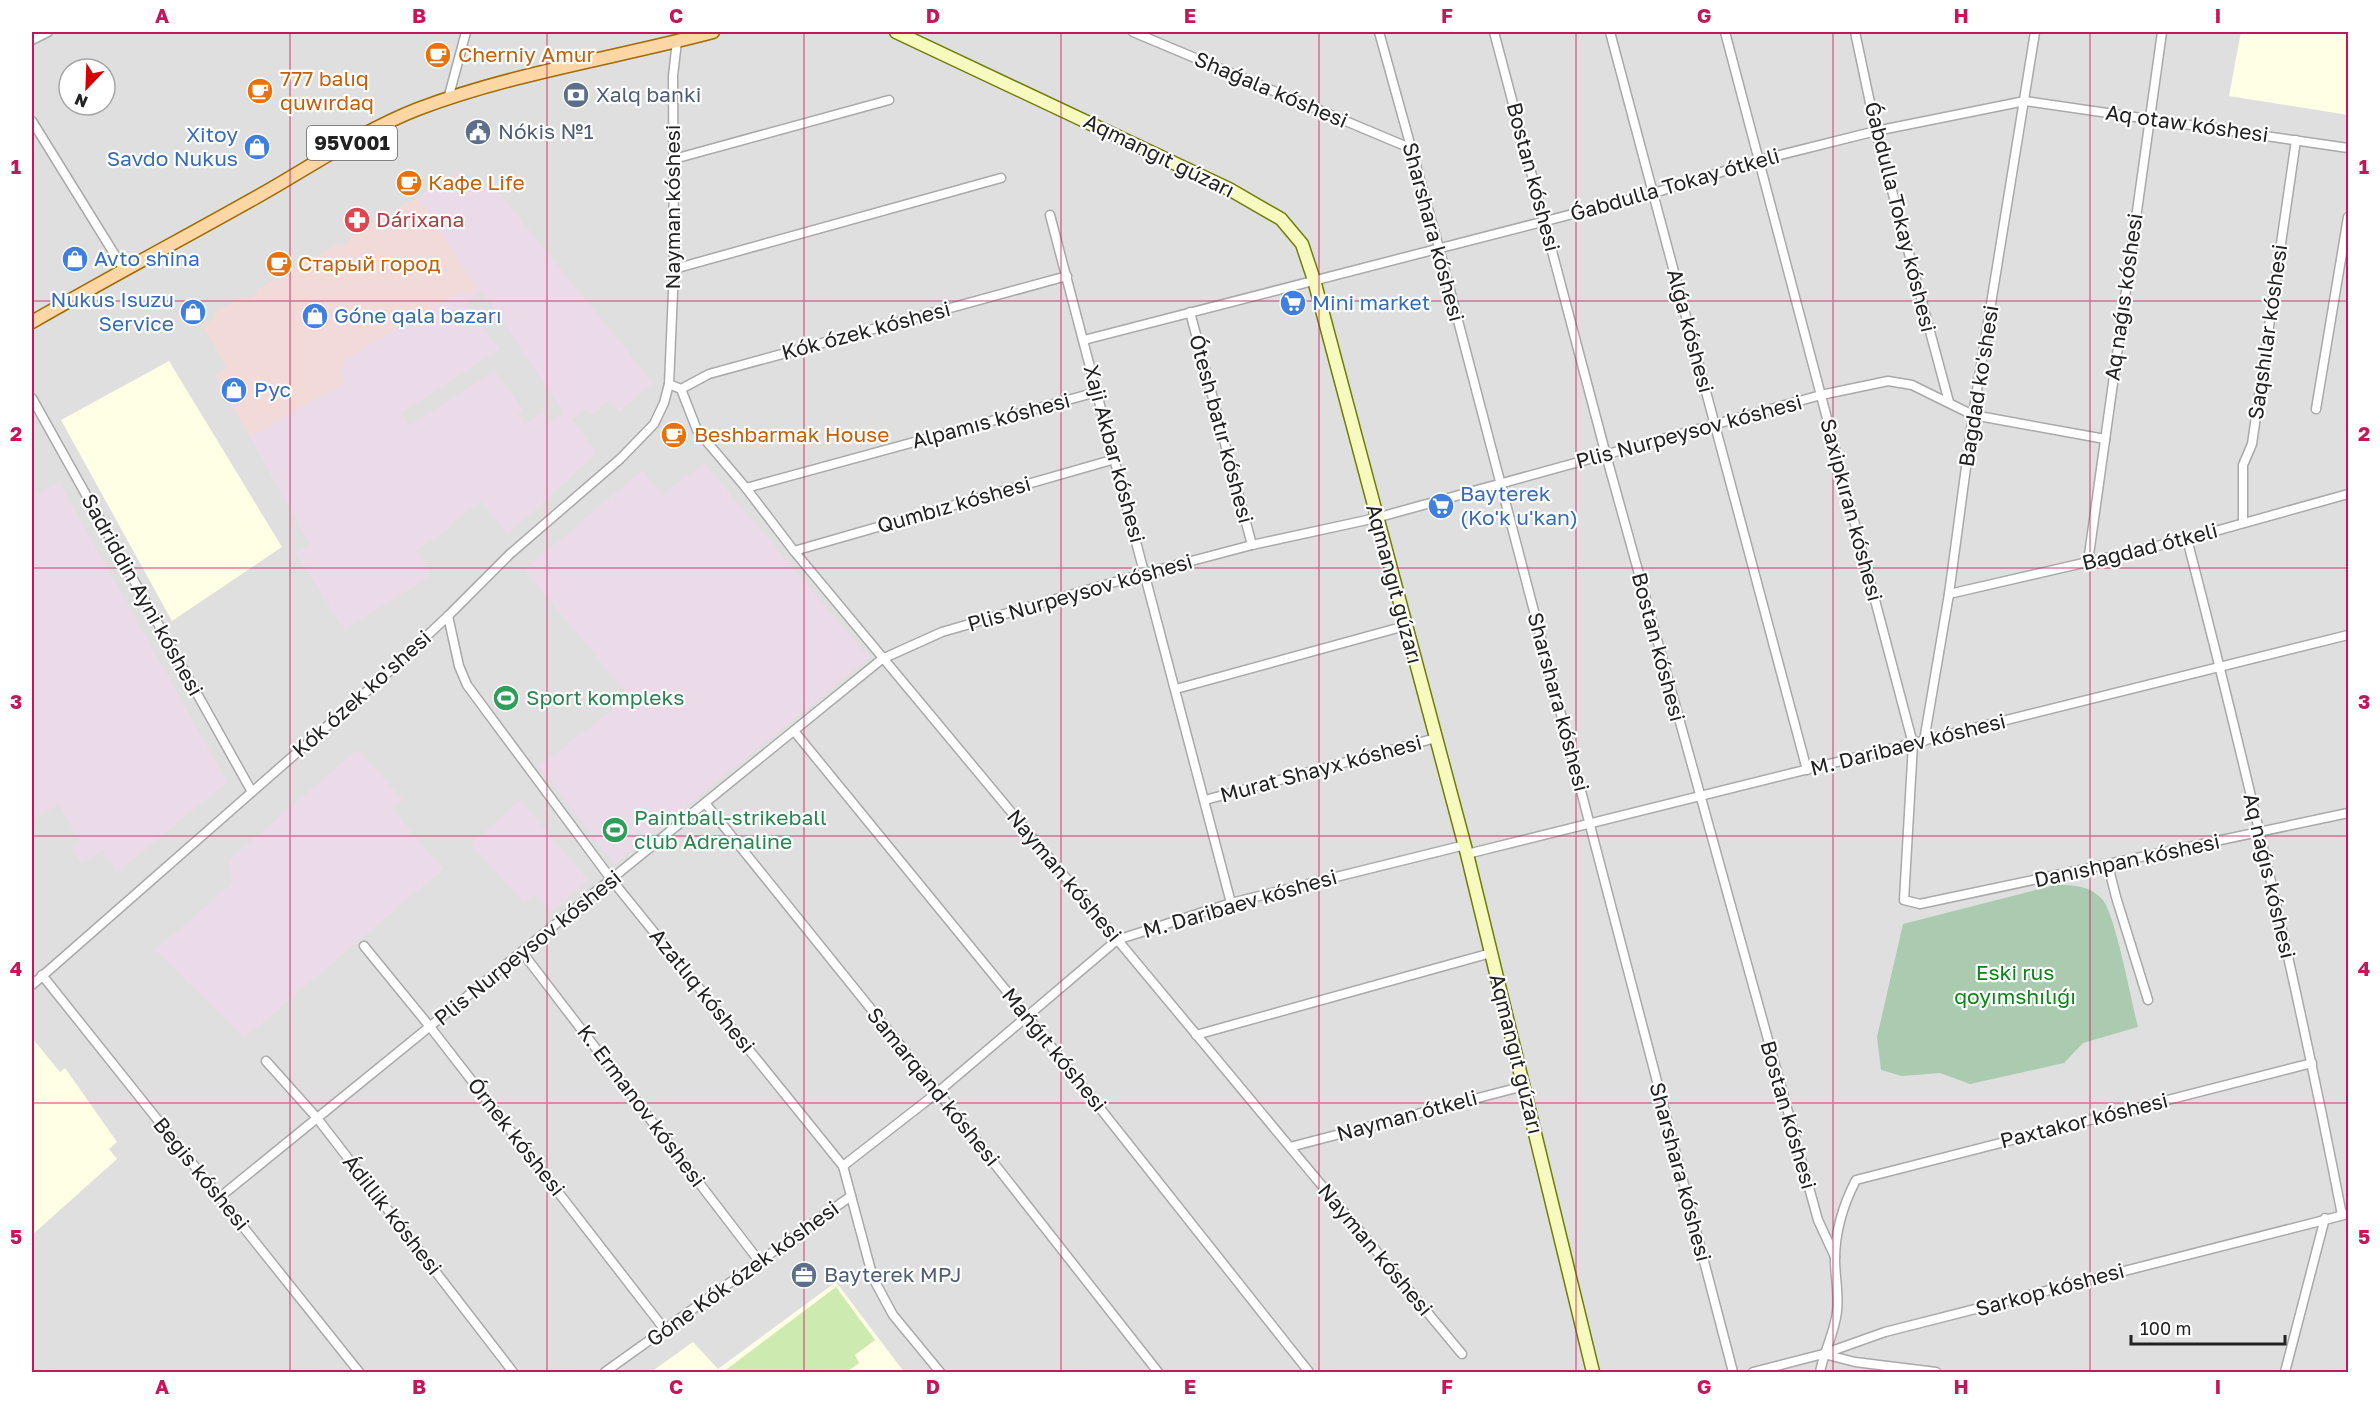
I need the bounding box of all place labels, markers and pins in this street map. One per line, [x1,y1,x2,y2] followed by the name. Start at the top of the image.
[423,40,453,70] cafe icon: Cherniy Amur
[458,41,595,67] place label: Cherniy Amur
[280,65,374,115] place label: 777 balıq quwırdaq
[245,76,275,106] cafe icon: 777 balıq quwırdaq
[561,80,591,110] bank icon: Xalq banki
[596,81,701,107] place label: Xalq banki
[463,117,493,147] public building icon: Nókis №1
[498,118,594,144] place label: Nókis №1
[107,121,238,171] place label: Xitoy Savdo Nukus
[242,132,272,162] shop icon: Xitoy Savdo Nukus
[394,168,424,198] cafe icon: Кафе Life
[428,169,525,195] place label: Кафе Life
[342,205,372,235] pharmacy icon: Dárixana
[376,206,464,232] place label: Dárixana
[60,244,90,274] shop icon: Avto shina
[94,245,200,271] place label: Avto shina
[264,249,294,279] cafe icon: Старый город
[298,250,441,276] place label: Старый город
[51,286,174,336] place label: Nukus Isuzu Service
[1278,288,1308,318] supermarket icon: Mini market
[1312,289,1430,315] place label: Mini market
[178,297,208,327] shop icon: Nukus Isuzu Service
[300,301,330,331] shop icon: Góne qala bazarı
[334,302,502,328] place label: Góne qala bazarı
[219,375,249,405] shop icon: Рус
[254,376,291,402] place label: Рус
[659,420,689,450] cafe icon: Beshbarmak House
[694,421,889,447] place label: Beshbarmak House
[1460,480,1578,530] place label: Bayterek (Ko'k u'kan)
[1426,491,1456,521] supermarket icon: Bayterek (Ko'k u'kan)
[491,683,521,713] sports icon: Sport kompleks
[526,684,684,710] place label: Sport kompleks
[634,804,827,854] place label: Paintball-strikeball club Adrenaline
[600,815,630,845] sports icon: Paintball-strikeball club Adrenaline
[789,1260,819,1290] office icon: Bayterek MPJ
[824,1261,962,1287] place label: Bayterek MPJ

